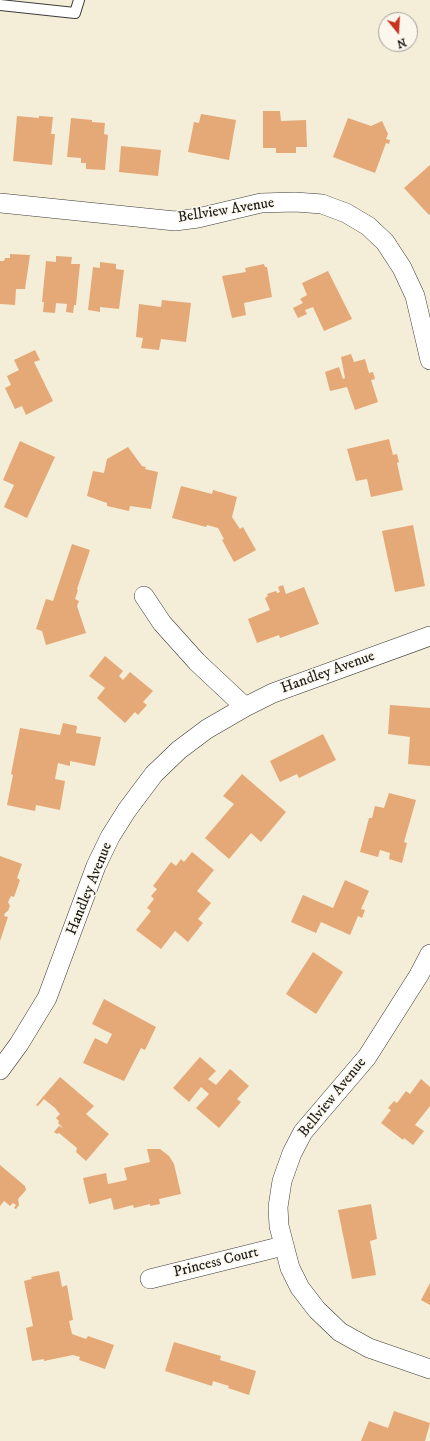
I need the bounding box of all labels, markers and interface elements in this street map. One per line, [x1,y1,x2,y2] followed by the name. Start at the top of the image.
[378,12,418,52] north arrow
[395,34,408,51] text: N
[177,194,275,228] street label: Bellview Avenue
[279,648,377,698] street label: Handley Avenue
[63,840,117,938] street label: Handley Avenue
[295,1055,371,1141] street label: Bellview Avenue
[172,1244,260,1282] street label: Princess Court

